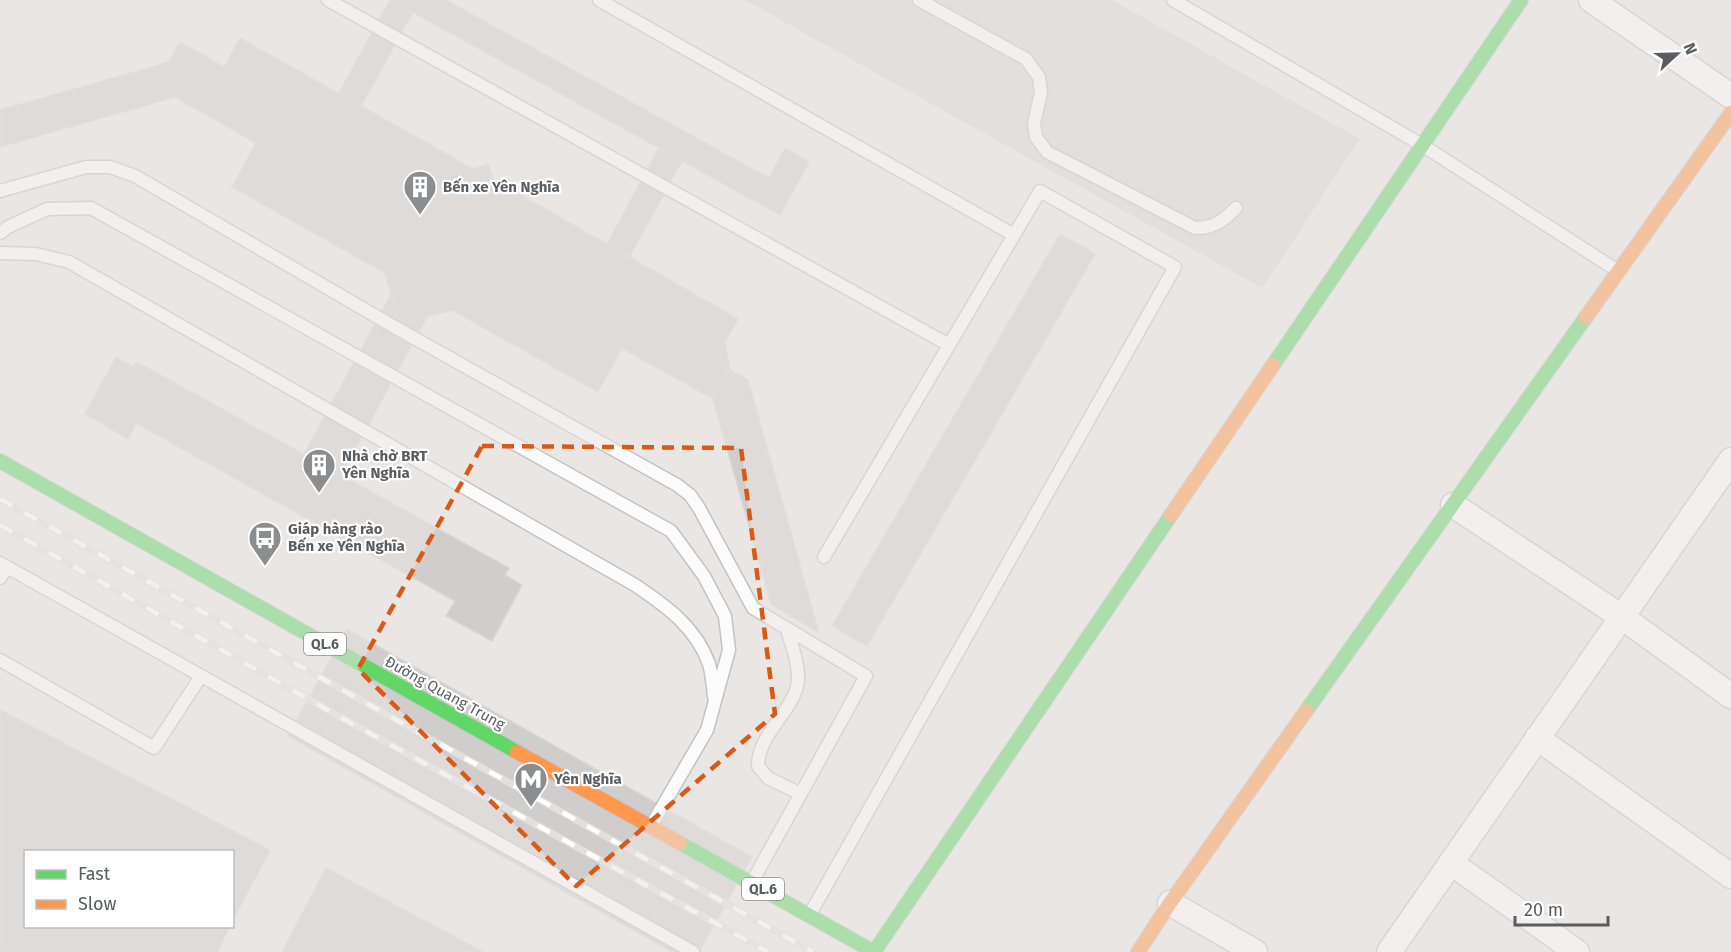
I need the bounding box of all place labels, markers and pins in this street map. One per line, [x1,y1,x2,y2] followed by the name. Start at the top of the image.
[402,169,438,216] building icon: Bến xe Yên Nghĩa
[443,177,560,196] place label: Bến xe Yên Nghĩa
[301,447,337,494] building icon: Nhà chờ BRT Yên Nghĩa
[341,447,428,482] place label: Nhà chờ BRT Yên Nghĩa
[247,520,283,567] bus stop icon: Giáp hàng rào Bến xe Yên Nghĩa
[288,520,405,555] place label: Giáp hàng rào Bến xe Yên Nghĩa
[513,761,549,808] metro station icon: Yên Nghĩa
[553,770,622,788] place label: Yên Nghĩa

